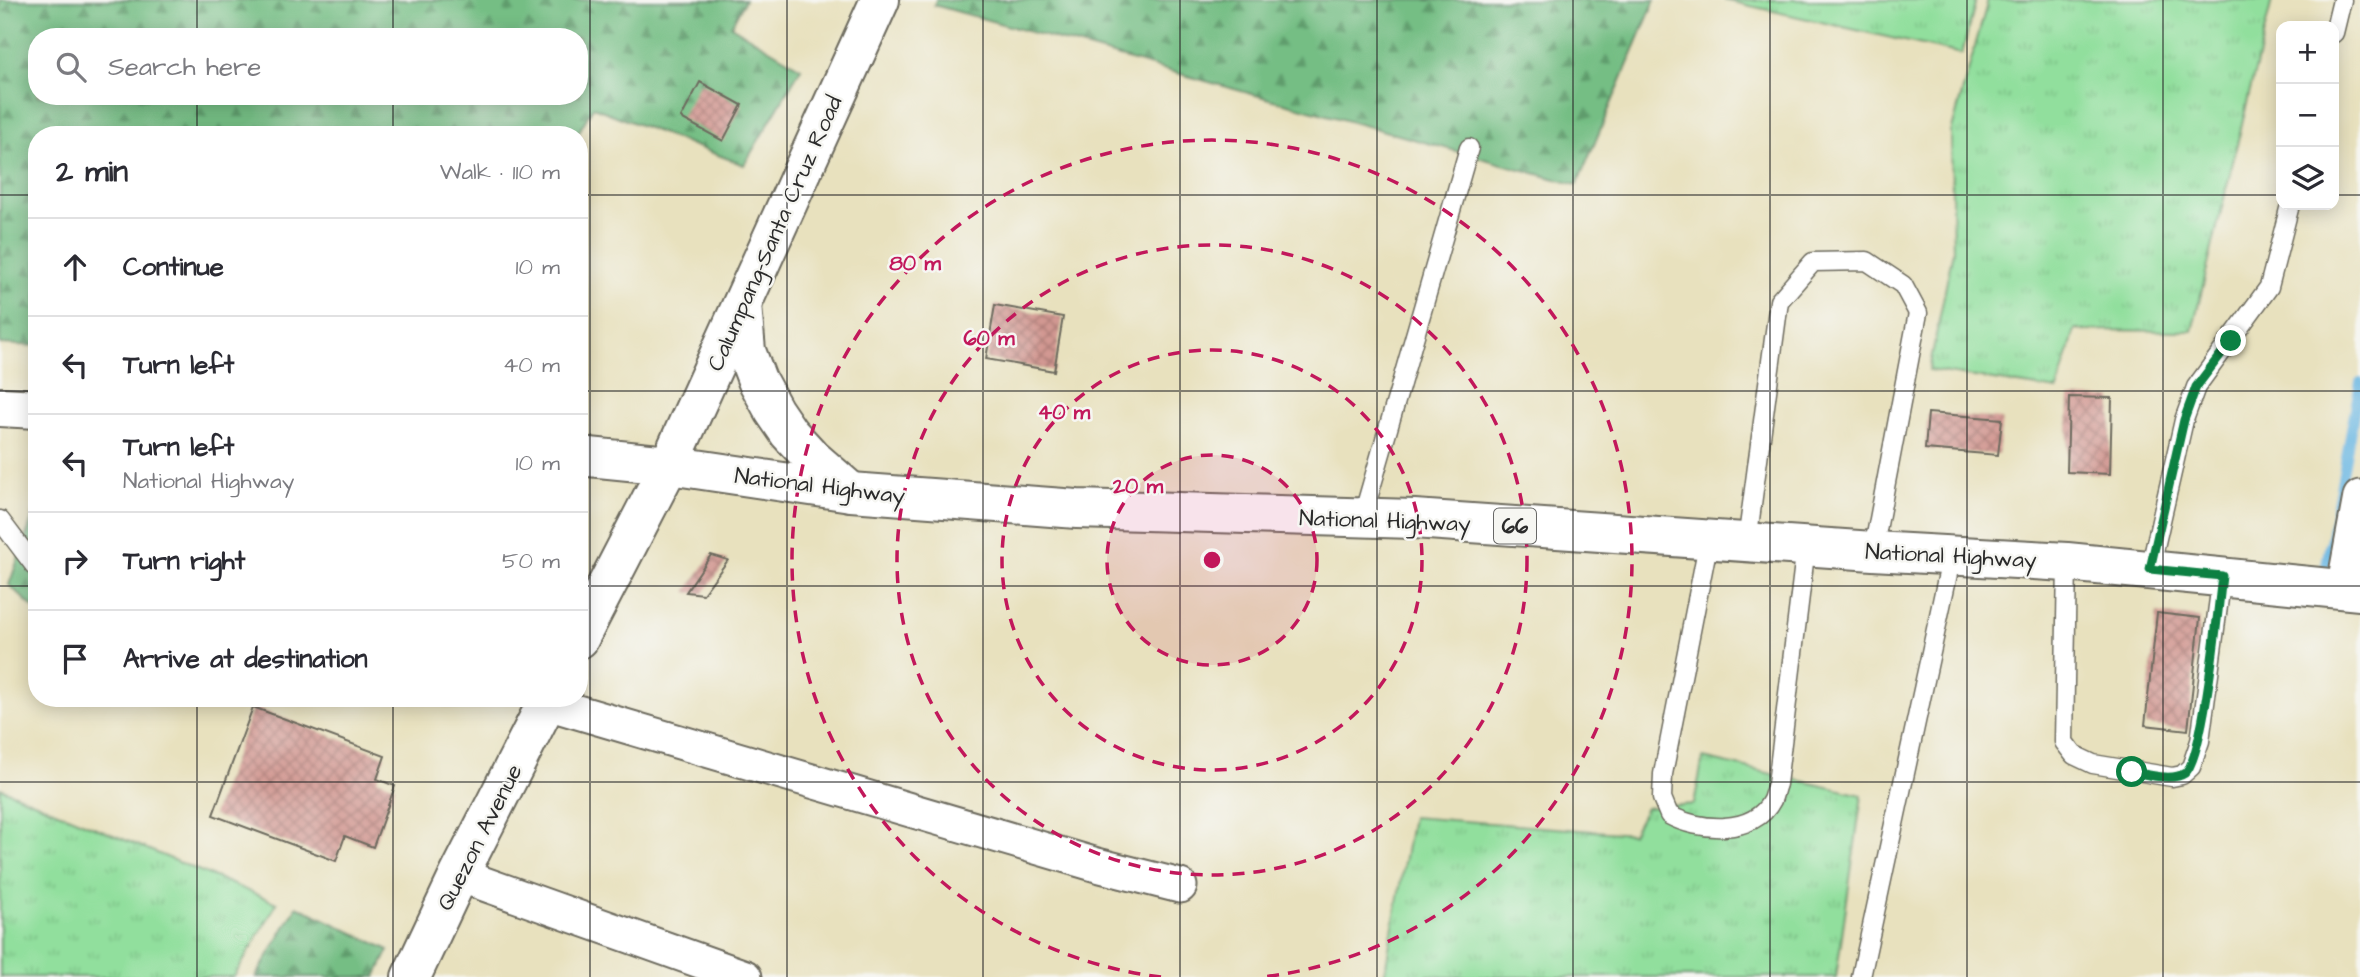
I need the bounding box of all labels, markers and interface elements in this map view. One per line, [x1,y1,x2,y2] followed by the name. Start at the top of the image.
[2276,21,2339,210] map controls
[2276,21,2339,84] button: +
[28,28,588,105] search box
[52,48,90,86] icon: search
[108,49,261,85] text: Search here
[2276,84,2339,147] button: −
[700,90,851,377] street label: Calumpang-Santa Cruz Road
[2276,147,2339,210] button: layers
[56,151,128,193] text: 2 min
[440,156,560,188] text: Walk · 110 m
[56,248,94,286] icon: ahead
[123,249,224,285] text: Continue
[889,249,941,278] text: 80 m
[515,251,560,283] text: 10 m
[963,324,1015,353] text: 60 m
[2215,325,2246,356] route end
[56,346,94,384] icon: left
[123,347,234,383] text: Turn left
[503,349,560,381] text: 40 m
[1038,398,1091,427] text: 40 m
[123,429,234,465] text: Turn left
[56,444,94,482] icon: left
[515,447,560,479] text: 10 m
[733,460,907,513] street label: National Highway
[123,465,294,497] text: National Highway
[1112,472,1164,501] text: 20 m
[1299,502,1472,541] street label: National Highway
[1494,508,1536,544] road number: 66
[1864,536,2038,577] street label: National Highway
[56,542,94,580] icon: right
[123,543,245,579] text: Turn right
[502,545,560,577] text: 50 m
[1200,548,1224,572] centre of rings
[56,640,94,678] icon: arrive
[123,641,368,677] text: Arrive at destination
[2116,756,2147,787] route start
[429,759,531,916] street label: Quezon Avenue

